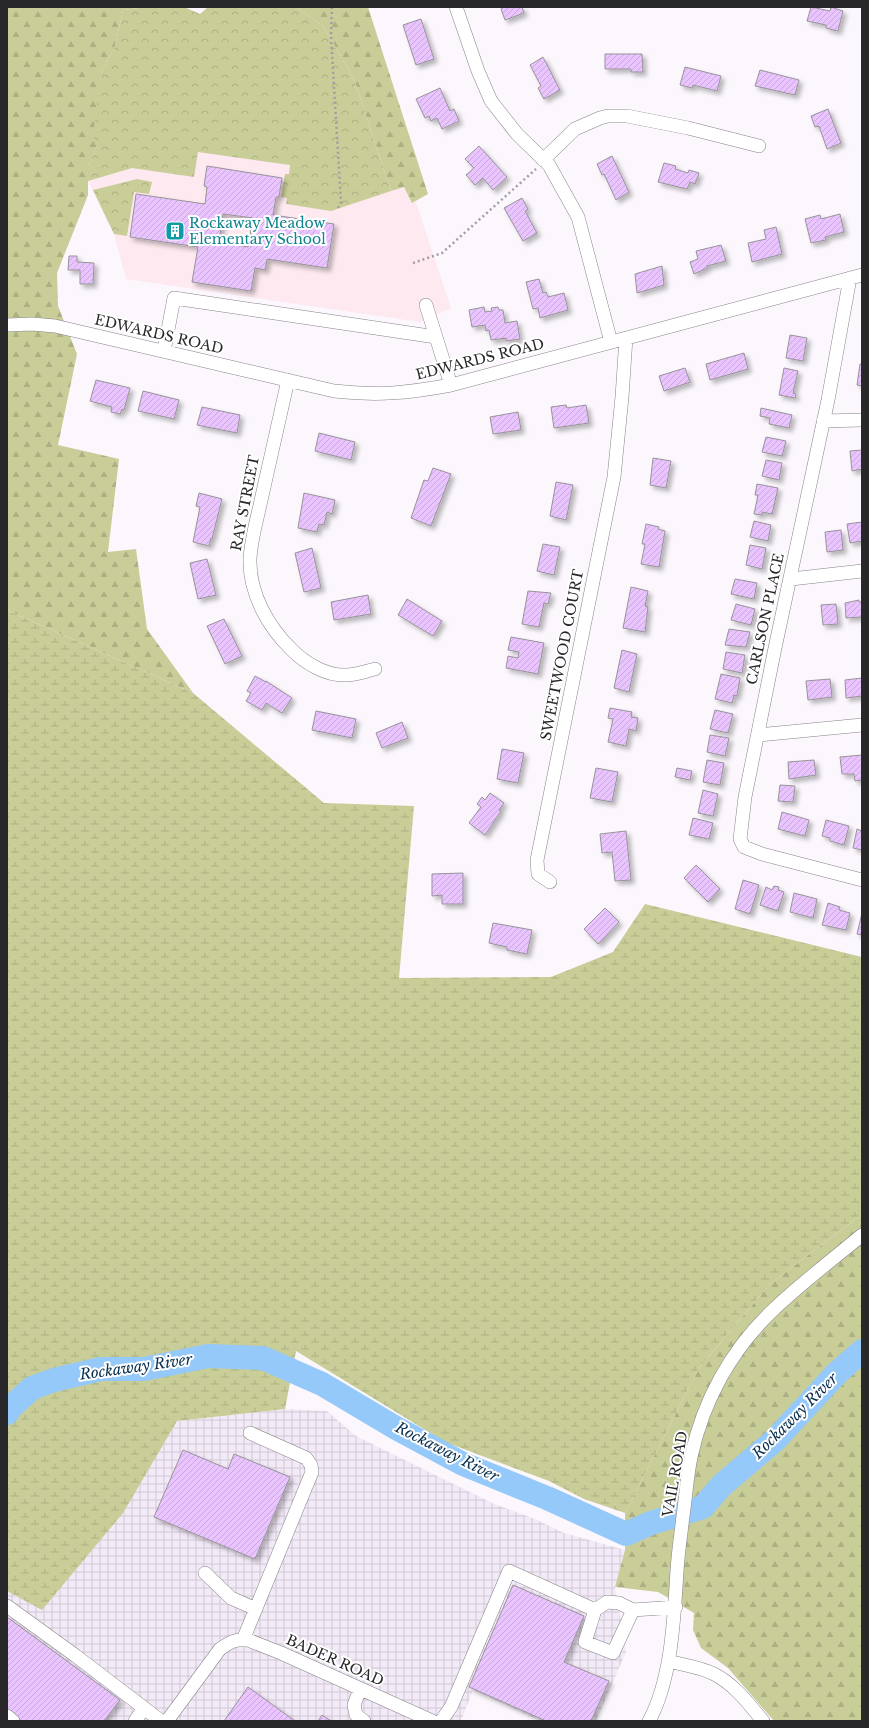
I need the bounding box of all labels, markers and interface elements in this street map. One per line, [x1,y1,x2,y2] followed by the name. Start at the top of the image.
[189,214,326,248] place label: Rockaway Meadow Elementary School
[164,220,186,242] building icon: Rockaway Meadow Elementary School
[93,310,225,358] street label: EDWARDS ROAD
[414,334,546,384] street label: EDWARDS ROAD
[227,453,263,553] street label: RAY STREET
[742,552,788,686] street label: CARLSON PLACE
[537,568,587,742] street label: SWEETWOOD COURT
[77,1349,195,1384] water label: Rockaway River
[747,1368,842,1463] water label: Rockaway River
[391,1417,503,1486] water label: Rockaway River
[658,1430,691,1519] street label: VAIL ROAD
[283,1630,387,1690] street label: BADER ROAD

